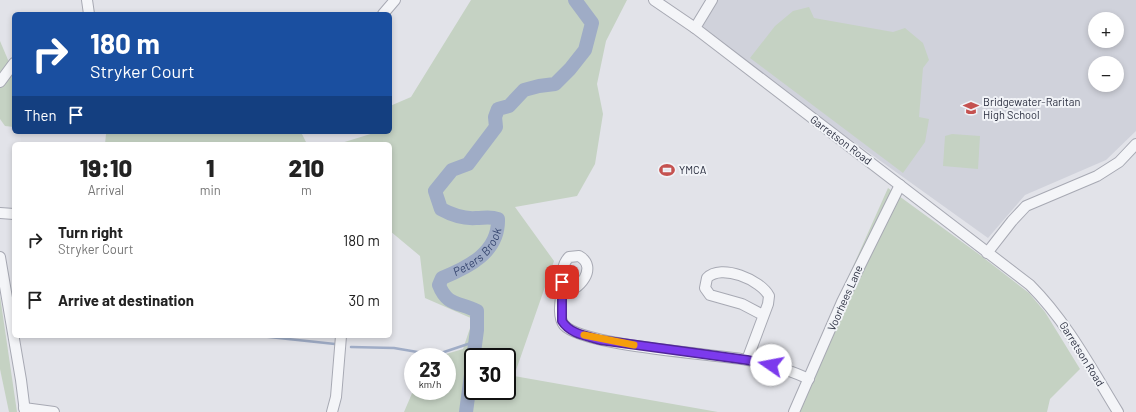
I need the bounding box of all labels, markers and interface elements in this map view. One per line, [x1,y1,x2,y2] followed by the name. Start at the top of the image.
[1088,12,1124,92] map controls
[1088,12,1124,48] button: +
[90,26,160,60] text: 180 m
[24,28,76,80] icon: right
[1088,56,1124,92] button: −
[90,60,195,82] text: Stryker Court
[983,95,1080,121] place label: Bridgewater-Raritan High School
[962,99,980,117] school or university icon: Bridgewater-Raritan High School
[65,104,87,126] icon: arrive
[24,106,57,124] text: Then
[808,112,875,167] street label: Garretson Road
[80,153,132,182] text: 19:10
[206,153,215,182] text: 1
[289,153,324,182] text: 210
[658,161,676,179] sports icon: YMCA
[679,163,707,176] place label: YMCA
[88,182,124,198] text: Arrival
[200,182,221,198] text: min
[301,182,312,198] text: m
[58,223,123,241] text: Turn right
[450,226,503,278] water label: Peters Brook
[24,229,46,251] icon: right
[343,231,380,249] text: 180 m
[58,241,134,257] text: Stryker Court
[824,263,865,333] street label: Voorhees Lane
[545,265,579,299] pin
[551,271,573,293] icon: arrive
[24,289,46,311] icon: arrive
[58,291,194,309] text: Arrive at destination
[348,291,380,309] text: 30 m
[1057,319,1107,388] street label: Garretson Road
[750,344,792,386] position arrow
[464,348,516,400] speed limit sign: 30
[419,357,441,381] text: 23
[419,378,441,390] text: km/h

